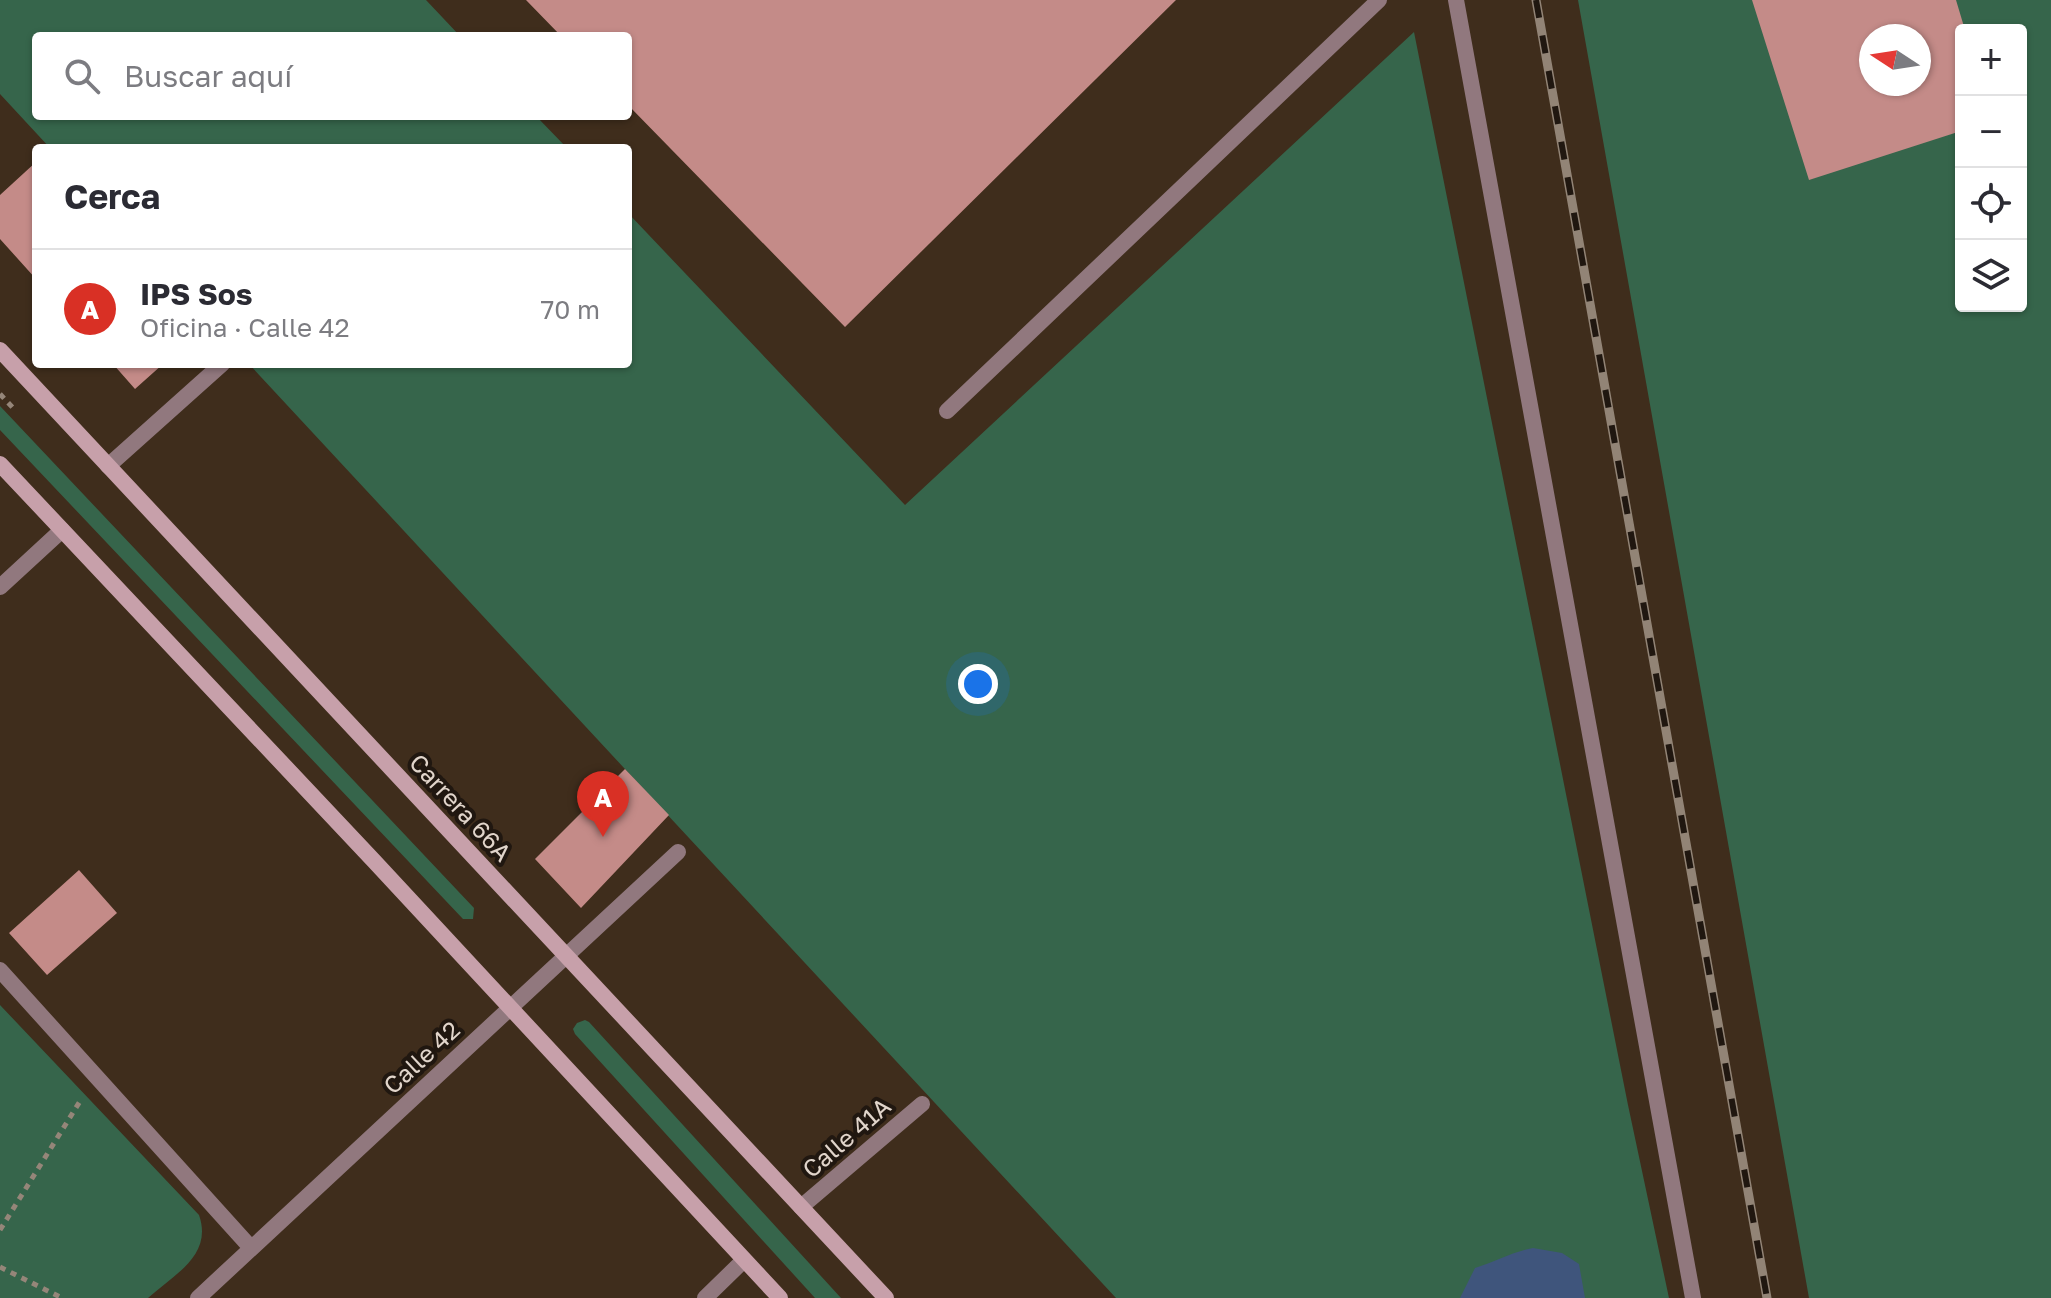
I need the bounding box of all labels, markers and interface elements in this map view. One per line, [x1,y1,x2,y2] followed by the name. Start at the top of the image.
[1859,24,1931,96] north arrow
[1955,24,2027,312] map controls
[1955,24,2027,96] button: +
[32,32,632,120] search box
[60,54,104,98] icon: search
[124,58,292,94] text: Buscar aquí
[1955,96,2027,168] button: −
[1955,168,2027,240] button: locate
[64,176,160,216] text: Cerca
[1955,240,2027,312] button: layers
[140,276,253,312] text: IPS Sos
[81,294,99,325] text: A
[541,294,600,325] text: 70 m
[140,312,350,343] text: Oficina · Calle 42
[958,664,998,704] your location
[404,747,518,867] street label: Carrera 66A
[577,771,629,837] pin: A
[377,1015,465,1099] street label: Calle 42
[796,1091,896,1183] street label: Calle 41A

